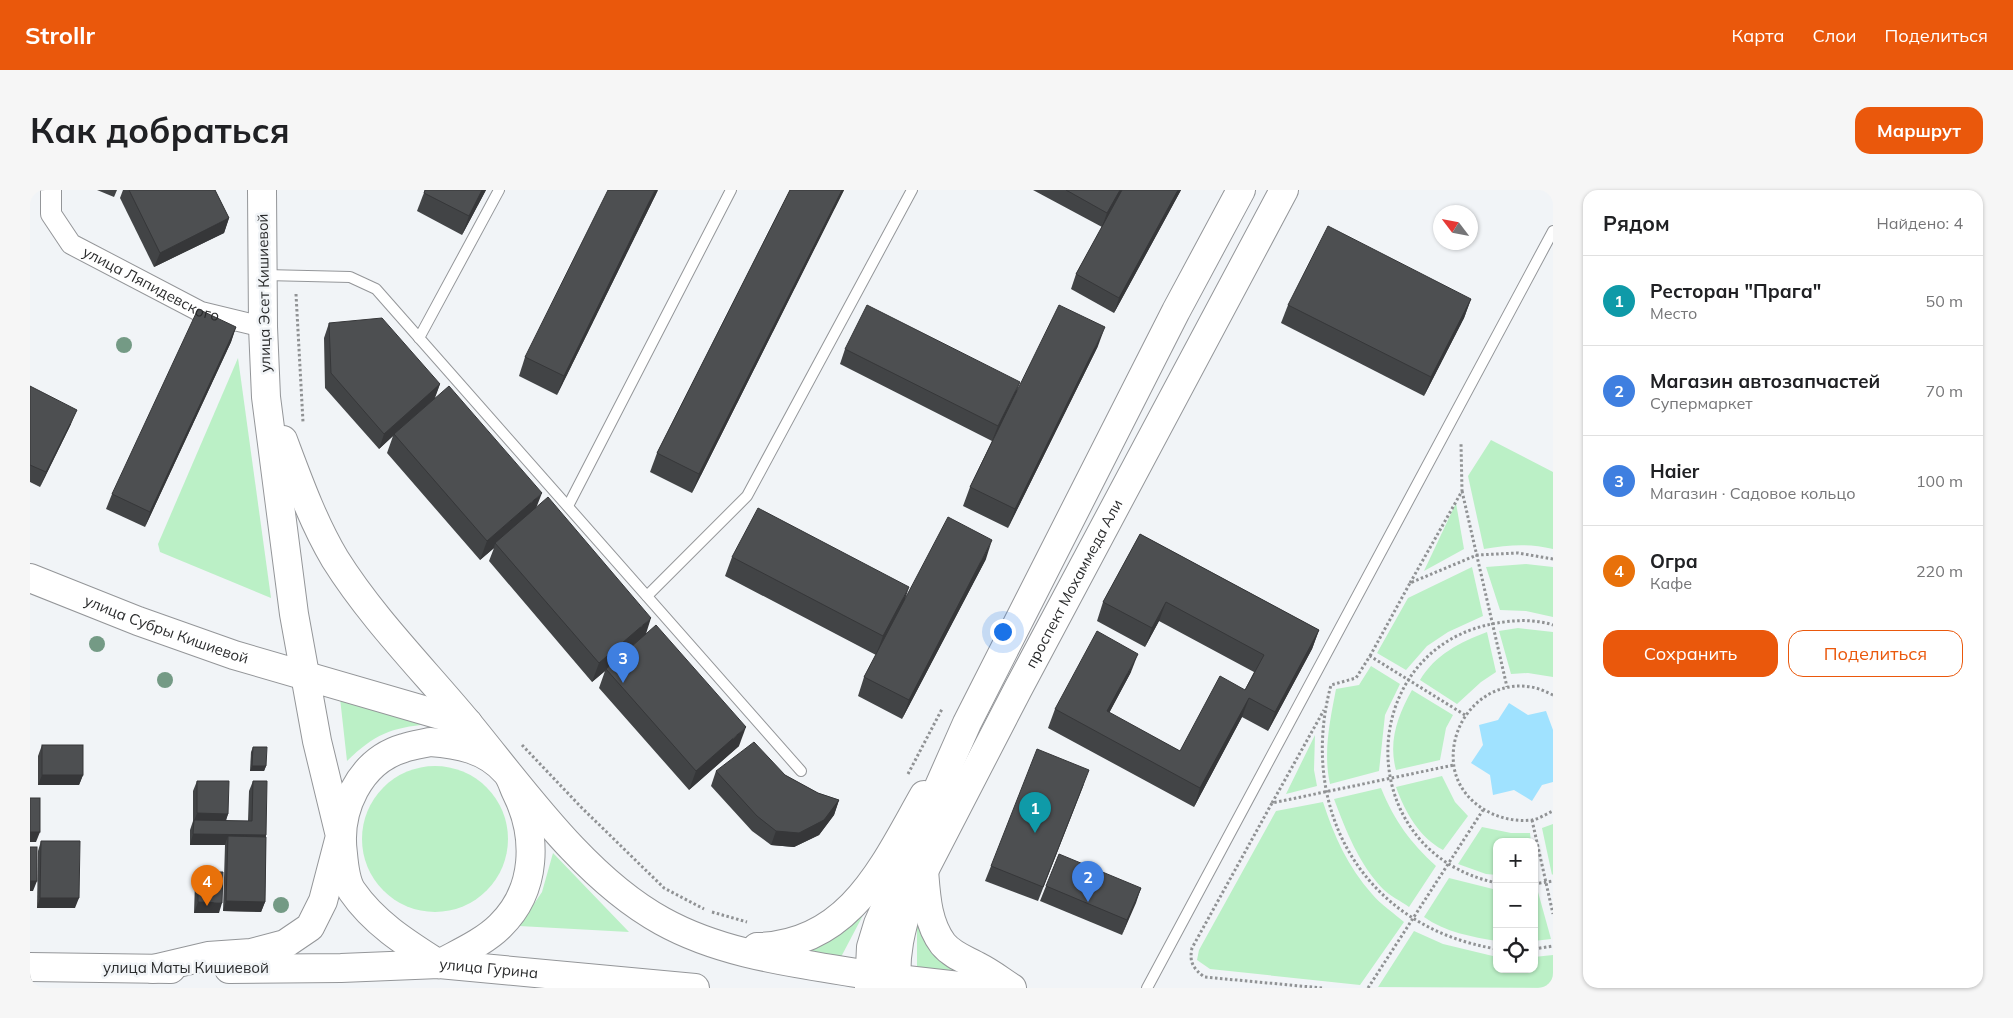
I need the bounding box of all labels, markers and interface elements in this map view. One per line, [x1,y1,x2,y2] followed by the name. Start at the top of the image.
[25,20,95,50] text: Strollr
[1732,24,1784,47] text: Карта
[1812,24,1857,47] text: Слои
[1885,24,1988,47] text: Поделиться
[1855,107,1983,154] button: Маршрут
[30,108,290,152] text: Как добраться
[1433,205,1478,250] north arrow
[1603,210,1670,236] text: Рядом
[253,213,274,373] street label: улица Эсет Кишиевой
[1877,213,1963,233] text: Найдено: 4
[80,242,221,325] street label: улица Ляпидевского
[1650,279,1821,303] text: Ресторан "Прага"
[1614,291,1624,311] text: 1
[1926,291,1963,311] text: 50 m
[1650,303,1697,323] text: Место
[1650,369,1880,393] text: Магазин автозапчастей
[1614,381,1624,401] text: 2
[1926,381,1963,401] text: 70 m
[1650,393,1753,413] text: Супермаркет
[1650,459,1699,483] text: Haier
[1614,471,1624,491] text: 3
[1916,471,1963,491] text: 100 m
[1650,483,1855,503] text: Магазин · Садовое кольцо
[1021,496,1126,671] street label: проспект Мохаммеда Али
[1650,549,1698,573] text: Огра
[1614,561,1624,581] text: 4
[1916,561,1963,581] text: 220 m
[1650,573,1692,593] text: Кафе
[82,591,251,668] street label: улица Субры Кишиевой
[990,619,1016,645] your location
[1603,630,1778,677] button: Сохранить
[1788,630,1963,677] button: Поделиться
[607,642,639,683] pin: 3
[1019,792,1051,833] pin: 1
[1493,838,1538,973] map controls
[1493,838,1538,883] button: +
[1072,861,1104,902] pin: 2
[191,865,223,906] pin: 4
[1493,883,1538,928] button: −
[1493,928,1538,973] button: locate
[439,954,539,982] street label: улица Гурина
[103,958,269,977] street label: улица Маты Кишиевой

